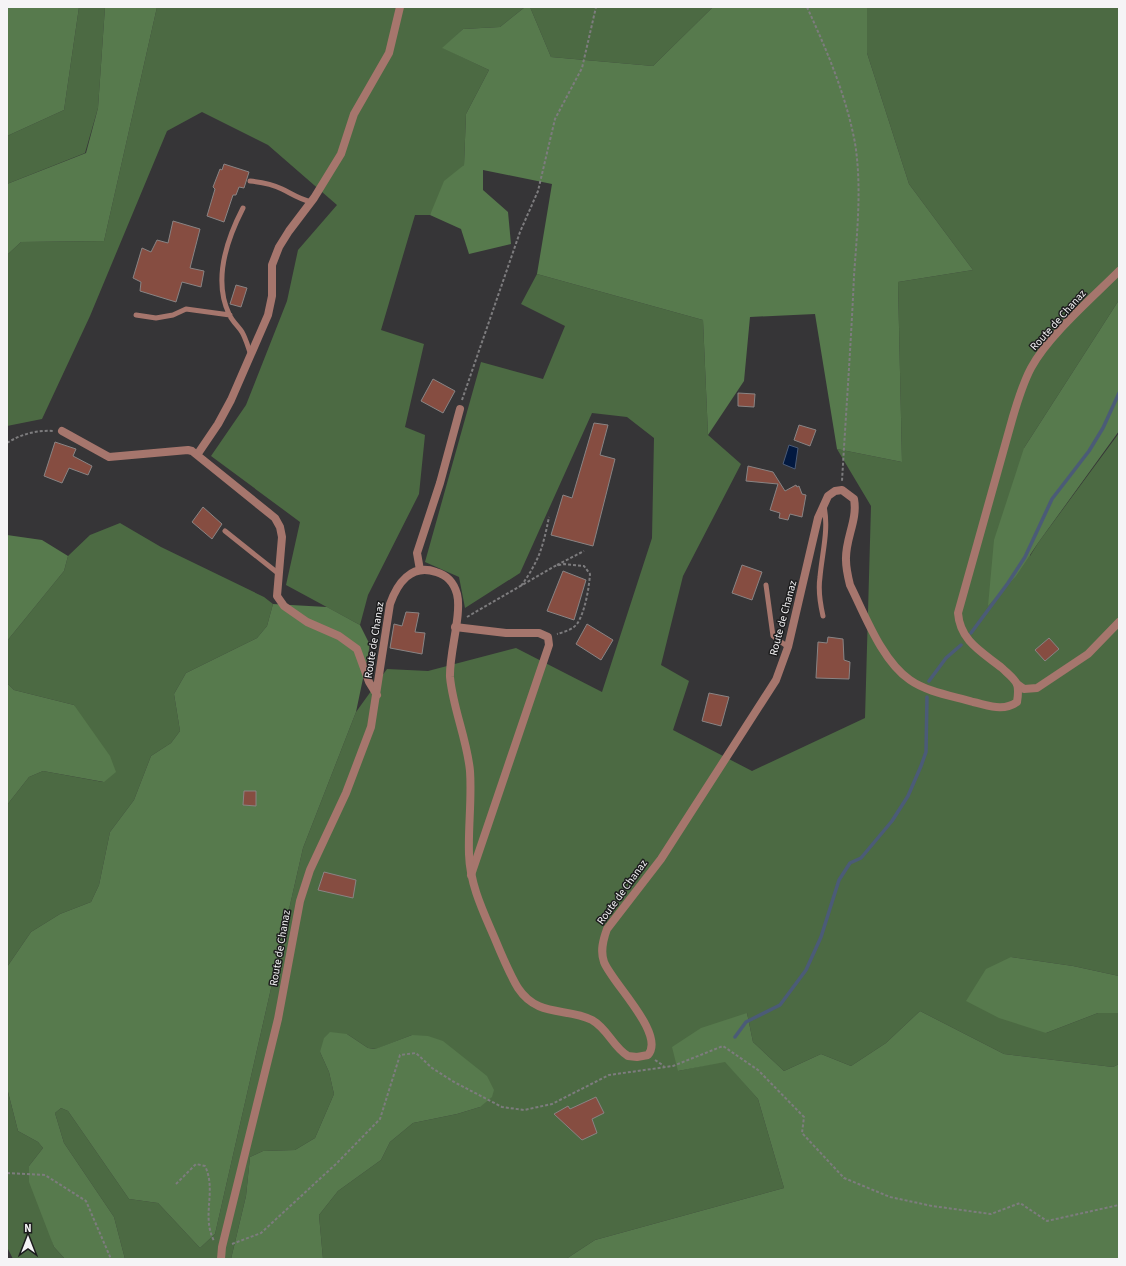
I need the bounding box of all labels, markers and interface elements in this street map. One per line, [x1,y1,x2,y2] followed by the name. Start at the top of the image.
[1027,286,1090,354] street label: Route de Chanaz
[766,578,800,657] street label: Route de Chanaz
[361,600,387,679] street label: Route de Chanaz
[593,856,651,928] street label: Route de Chanaz
[266,908,294,987] street label: Route de Chanaz
[8,1218,48,1258] north arrow
[24,1221,32,1236] text: N

